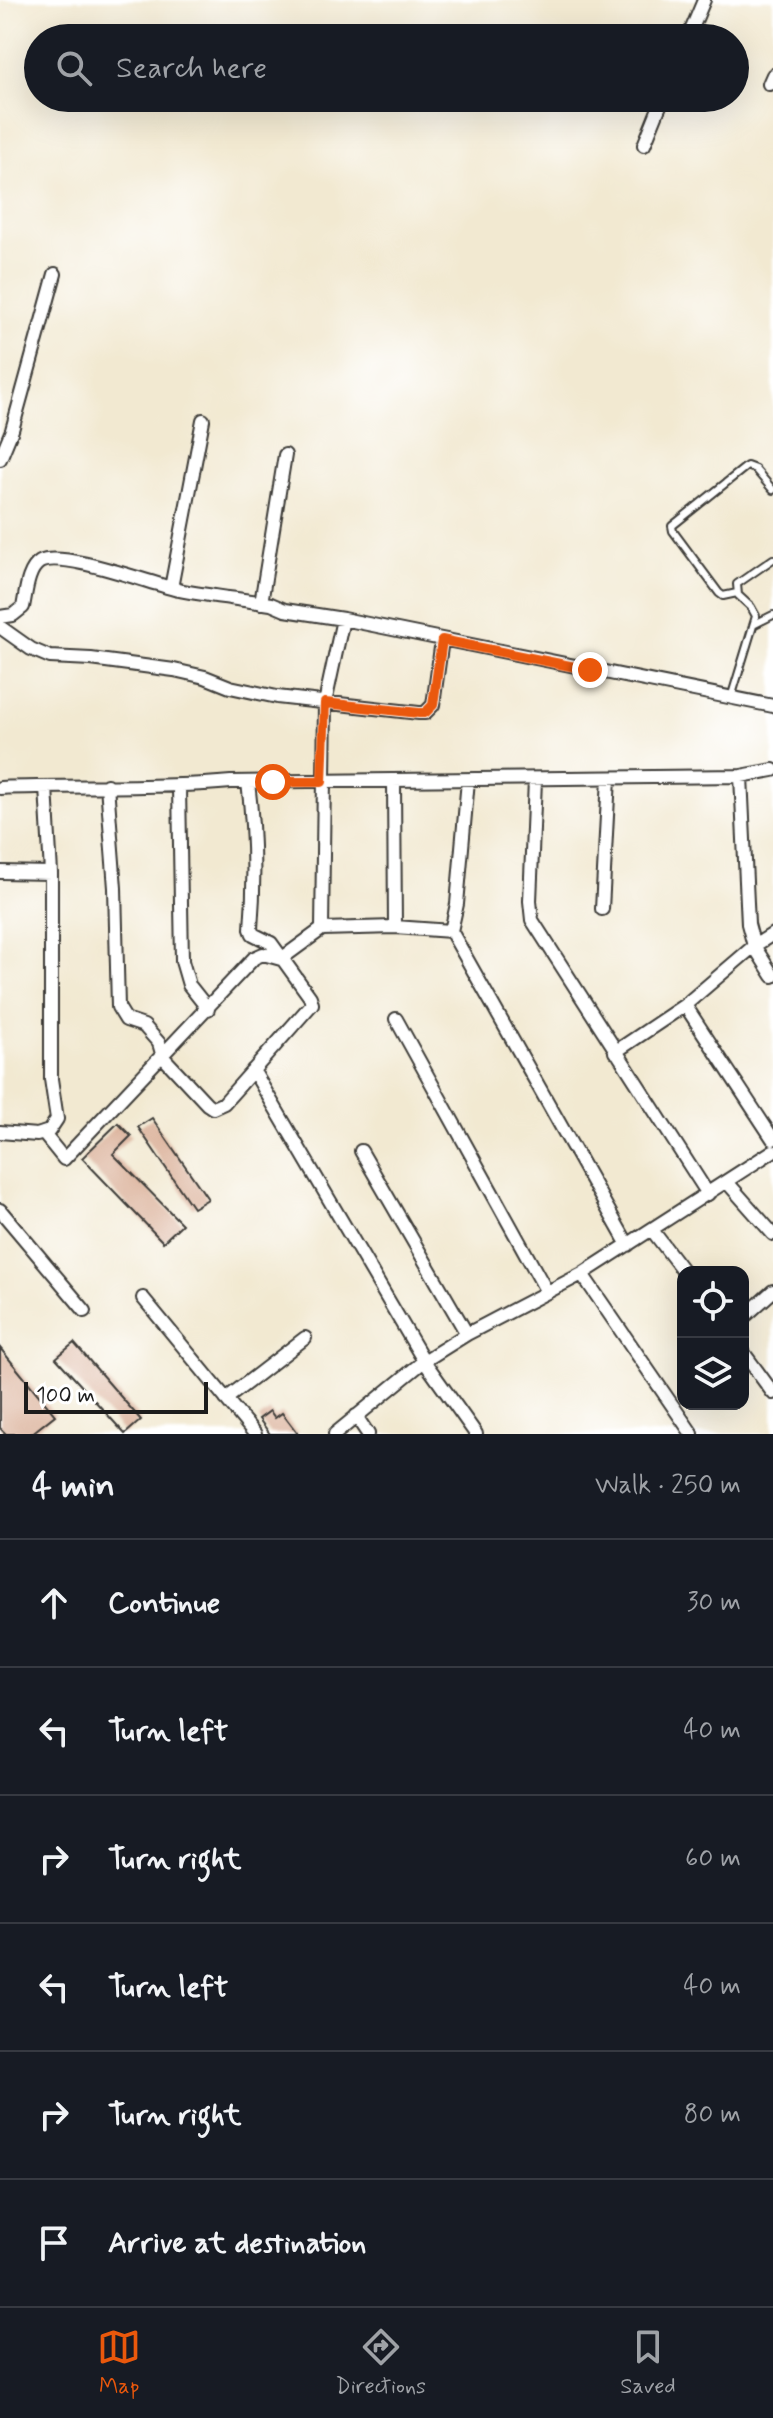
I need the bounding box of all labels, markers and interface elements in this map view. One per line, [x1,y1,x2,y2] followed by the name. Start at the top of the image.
[24,24,749,112] search box
[52,46,96,90] icon: search
[116,49,267,88] text: Search here
[572,652,608,688] route end
[255,764,291,800] route start
[677,1266,749,1410] map controls
[677,1266,749,1338] button: locate
[677,1338,749,1410] button: layers
[24,1378,208,1414] scale bar
[36,1382,95,1410] text: 100 m
[32,1464,115,1509] text: 4 min
[595,1469,741,1503] text: Walk · 250 m
[32,1581,76,1625] icon: ahead
[108,1584,220,1623] text: Continue
[687,1586,741,1620] text: 30 m
[32,1709,76,1753] icon: left
[108,1712,228,1751] text: Turn left
[683,1714,741,1748] text: 40 m
[32,1837,76,1881] icon: right
[108,1840,241,1879] text: Turn right
[685,1842,741,1876] text: 60 m
[32,1965,76,2009] icon: left
[108,1968,228,2007] text: Turn left
[683,1970,741,2004] text: 40 m
[32,2093,76,2137] icon: right
[108,2096,241,2135] text: Turn right
[684,2098,741,2132] text: 80 m
[32,2221,76,2265] icon: arrive
[108,2224,366,2263] text: Arrive at destination
[97,2325,141,2401] tab: Map
[335,2325,426,2401] tab: Directions
[620,2325,676,2401] tab: Saved

